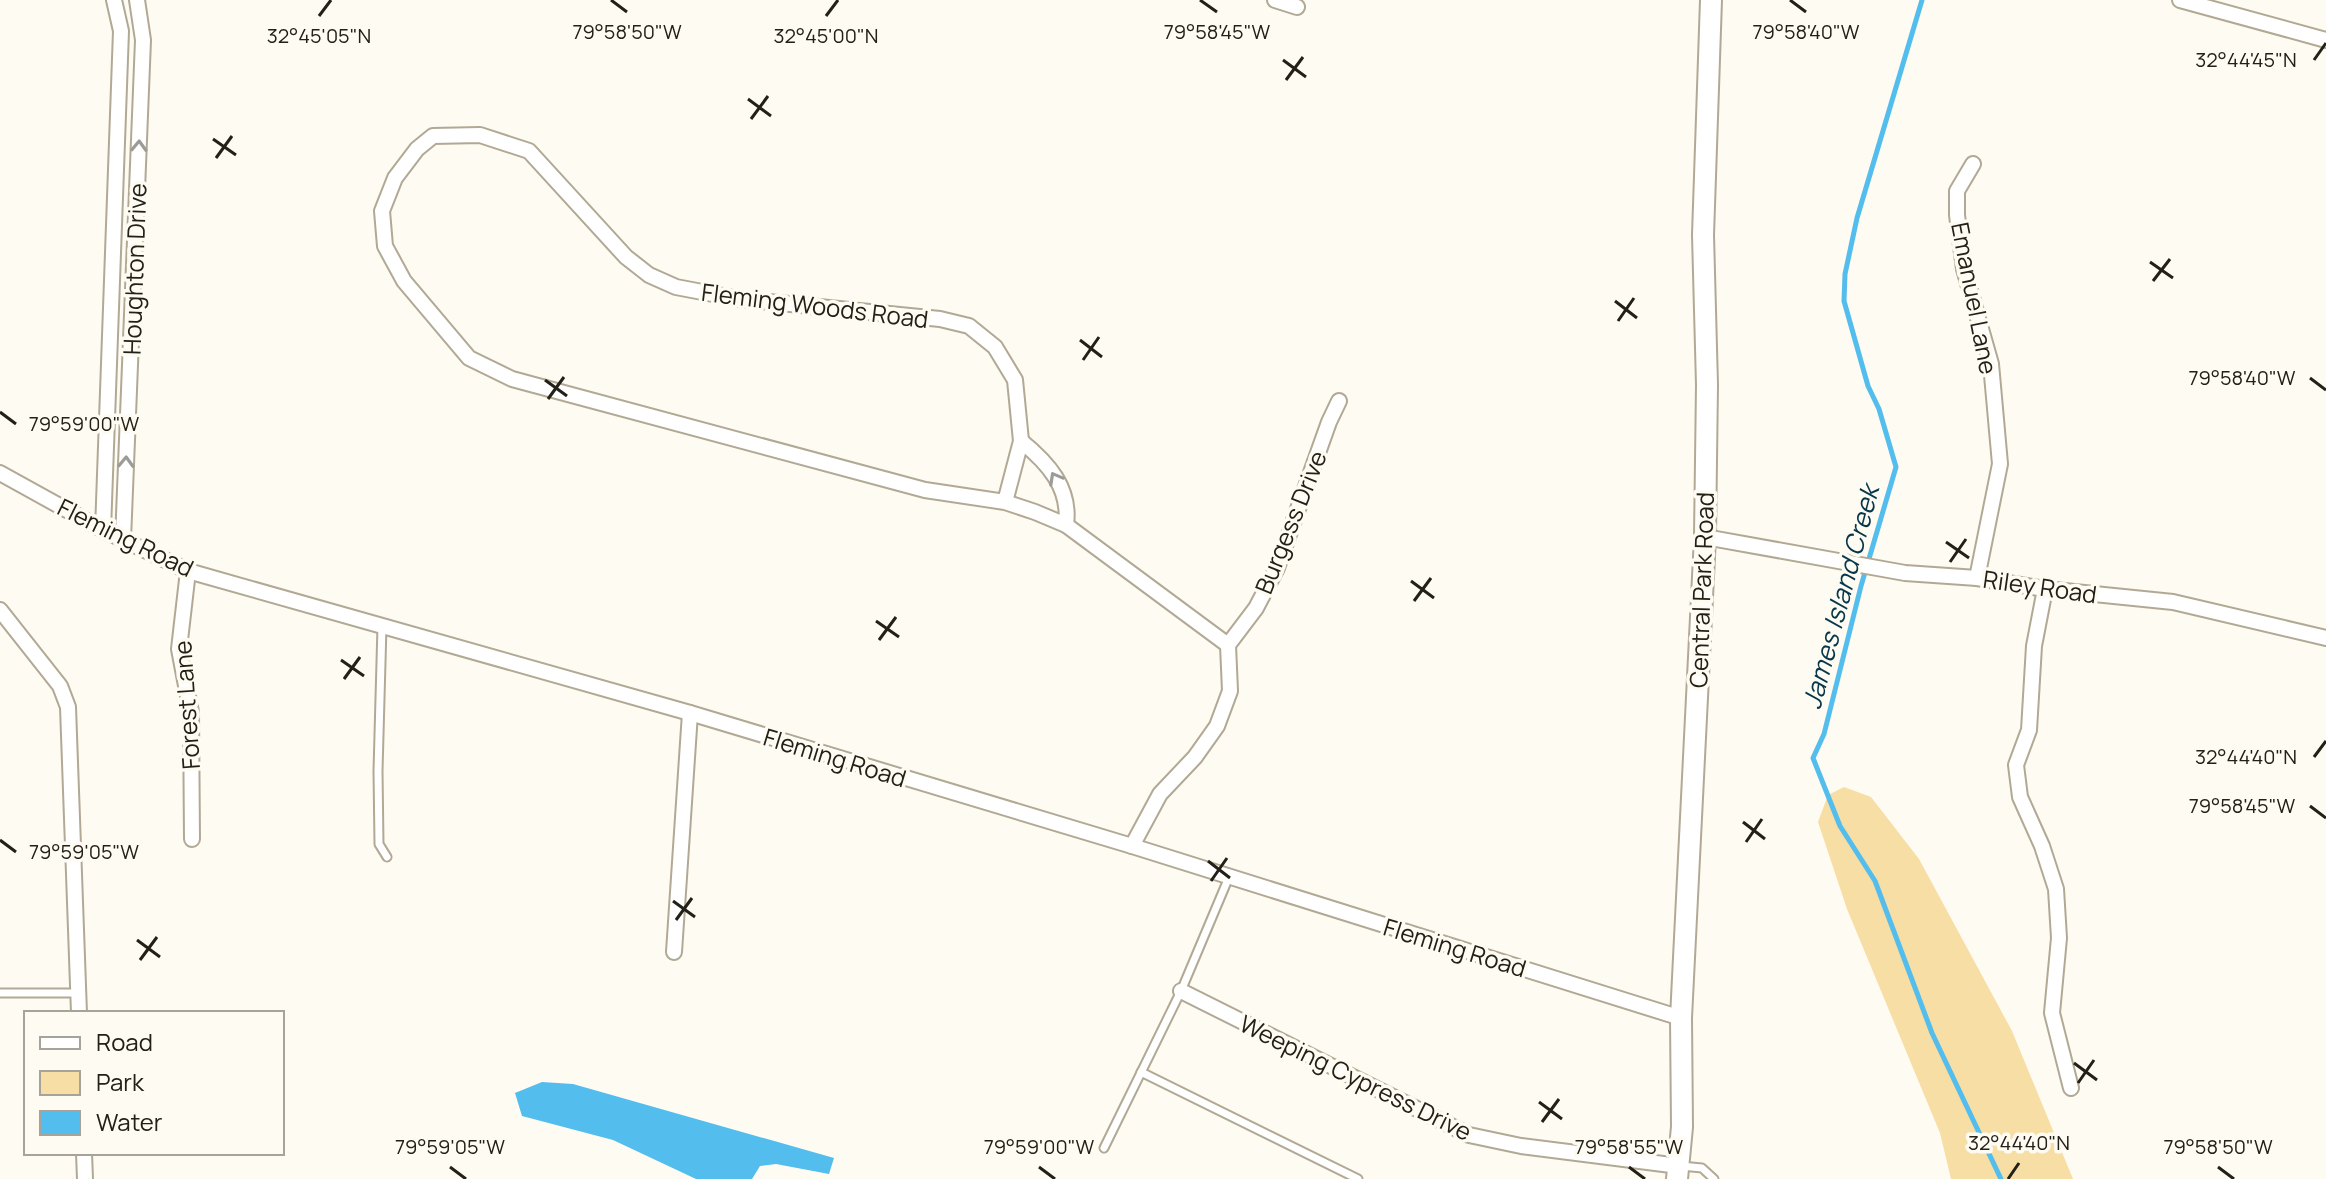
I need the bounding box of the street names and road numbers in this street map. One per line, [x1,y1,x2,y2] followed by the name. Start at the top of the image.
[115,183,153,355] street label: Houghton Drive
[1944,219,2006,377] street label: Emanuel Lane
[700,275,930,335] street label: Fleming Woods Road
[1246,446,1334,598] street label: Burgess Drive
[52,490,200,584] street label: Fleming Road
[1681,491,1721,689] street label: Central Park Road
[1981,562,2099,610] street label: Riley Road
[165,639,207,771] street label: Forest Lane
[760,720,910,794] street label: Fleming Road
[1380,910,1530,984] street label: Fleming Road
[1234,1006,1478,1148] street label: Weeping Cypress Drive

